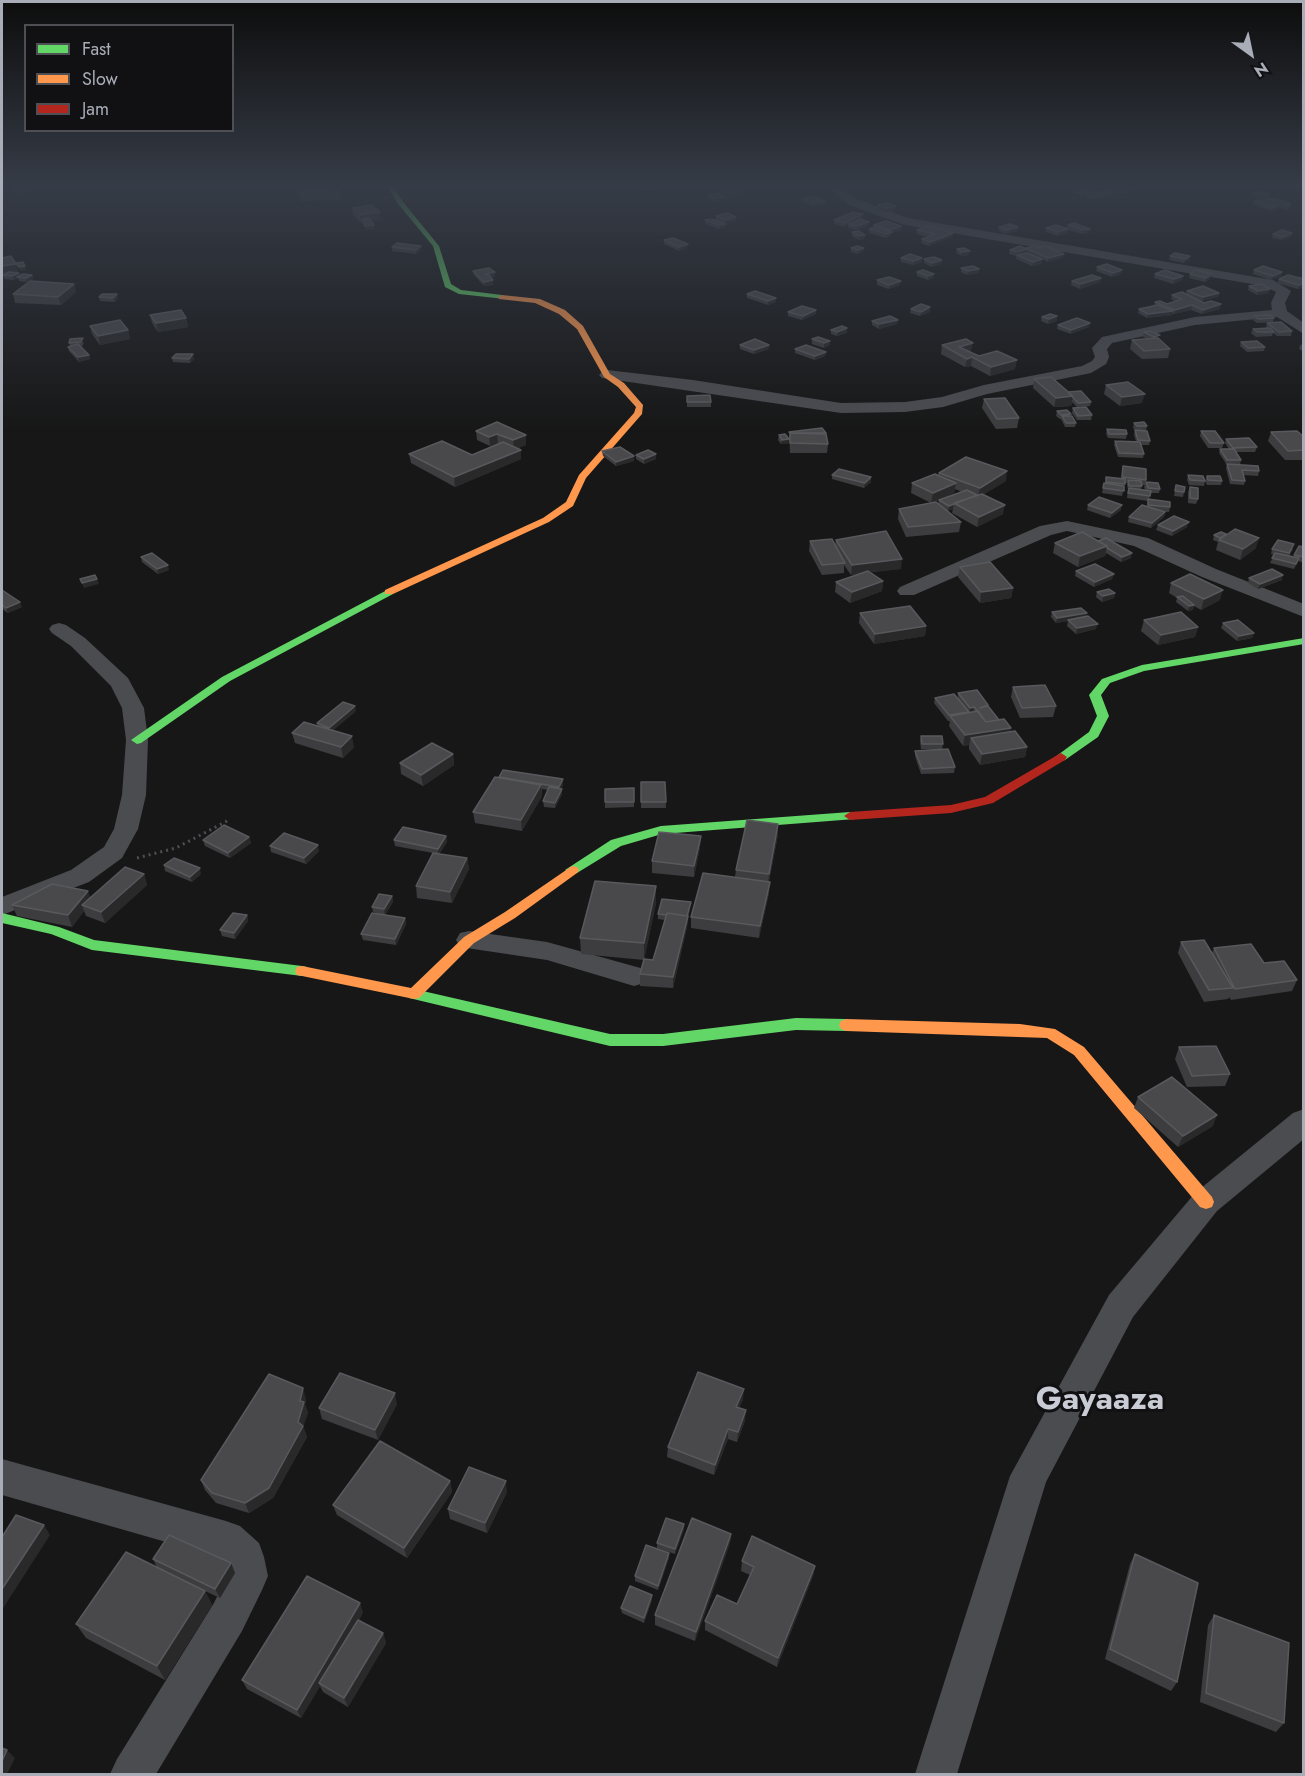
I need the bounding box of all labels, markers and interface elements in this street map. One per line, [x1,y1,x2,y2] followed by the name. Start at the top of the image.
[24,24,234,132] legend
[1221,24,1281,84] north arrow
[82,36,111,62] text: Fast
[1249,56,1273,83] text: N
[82,66,118,92] text: Slow
[82,96,109,122] text: Jam
[1036,1382,1164,1420] district label: Gayaaza

